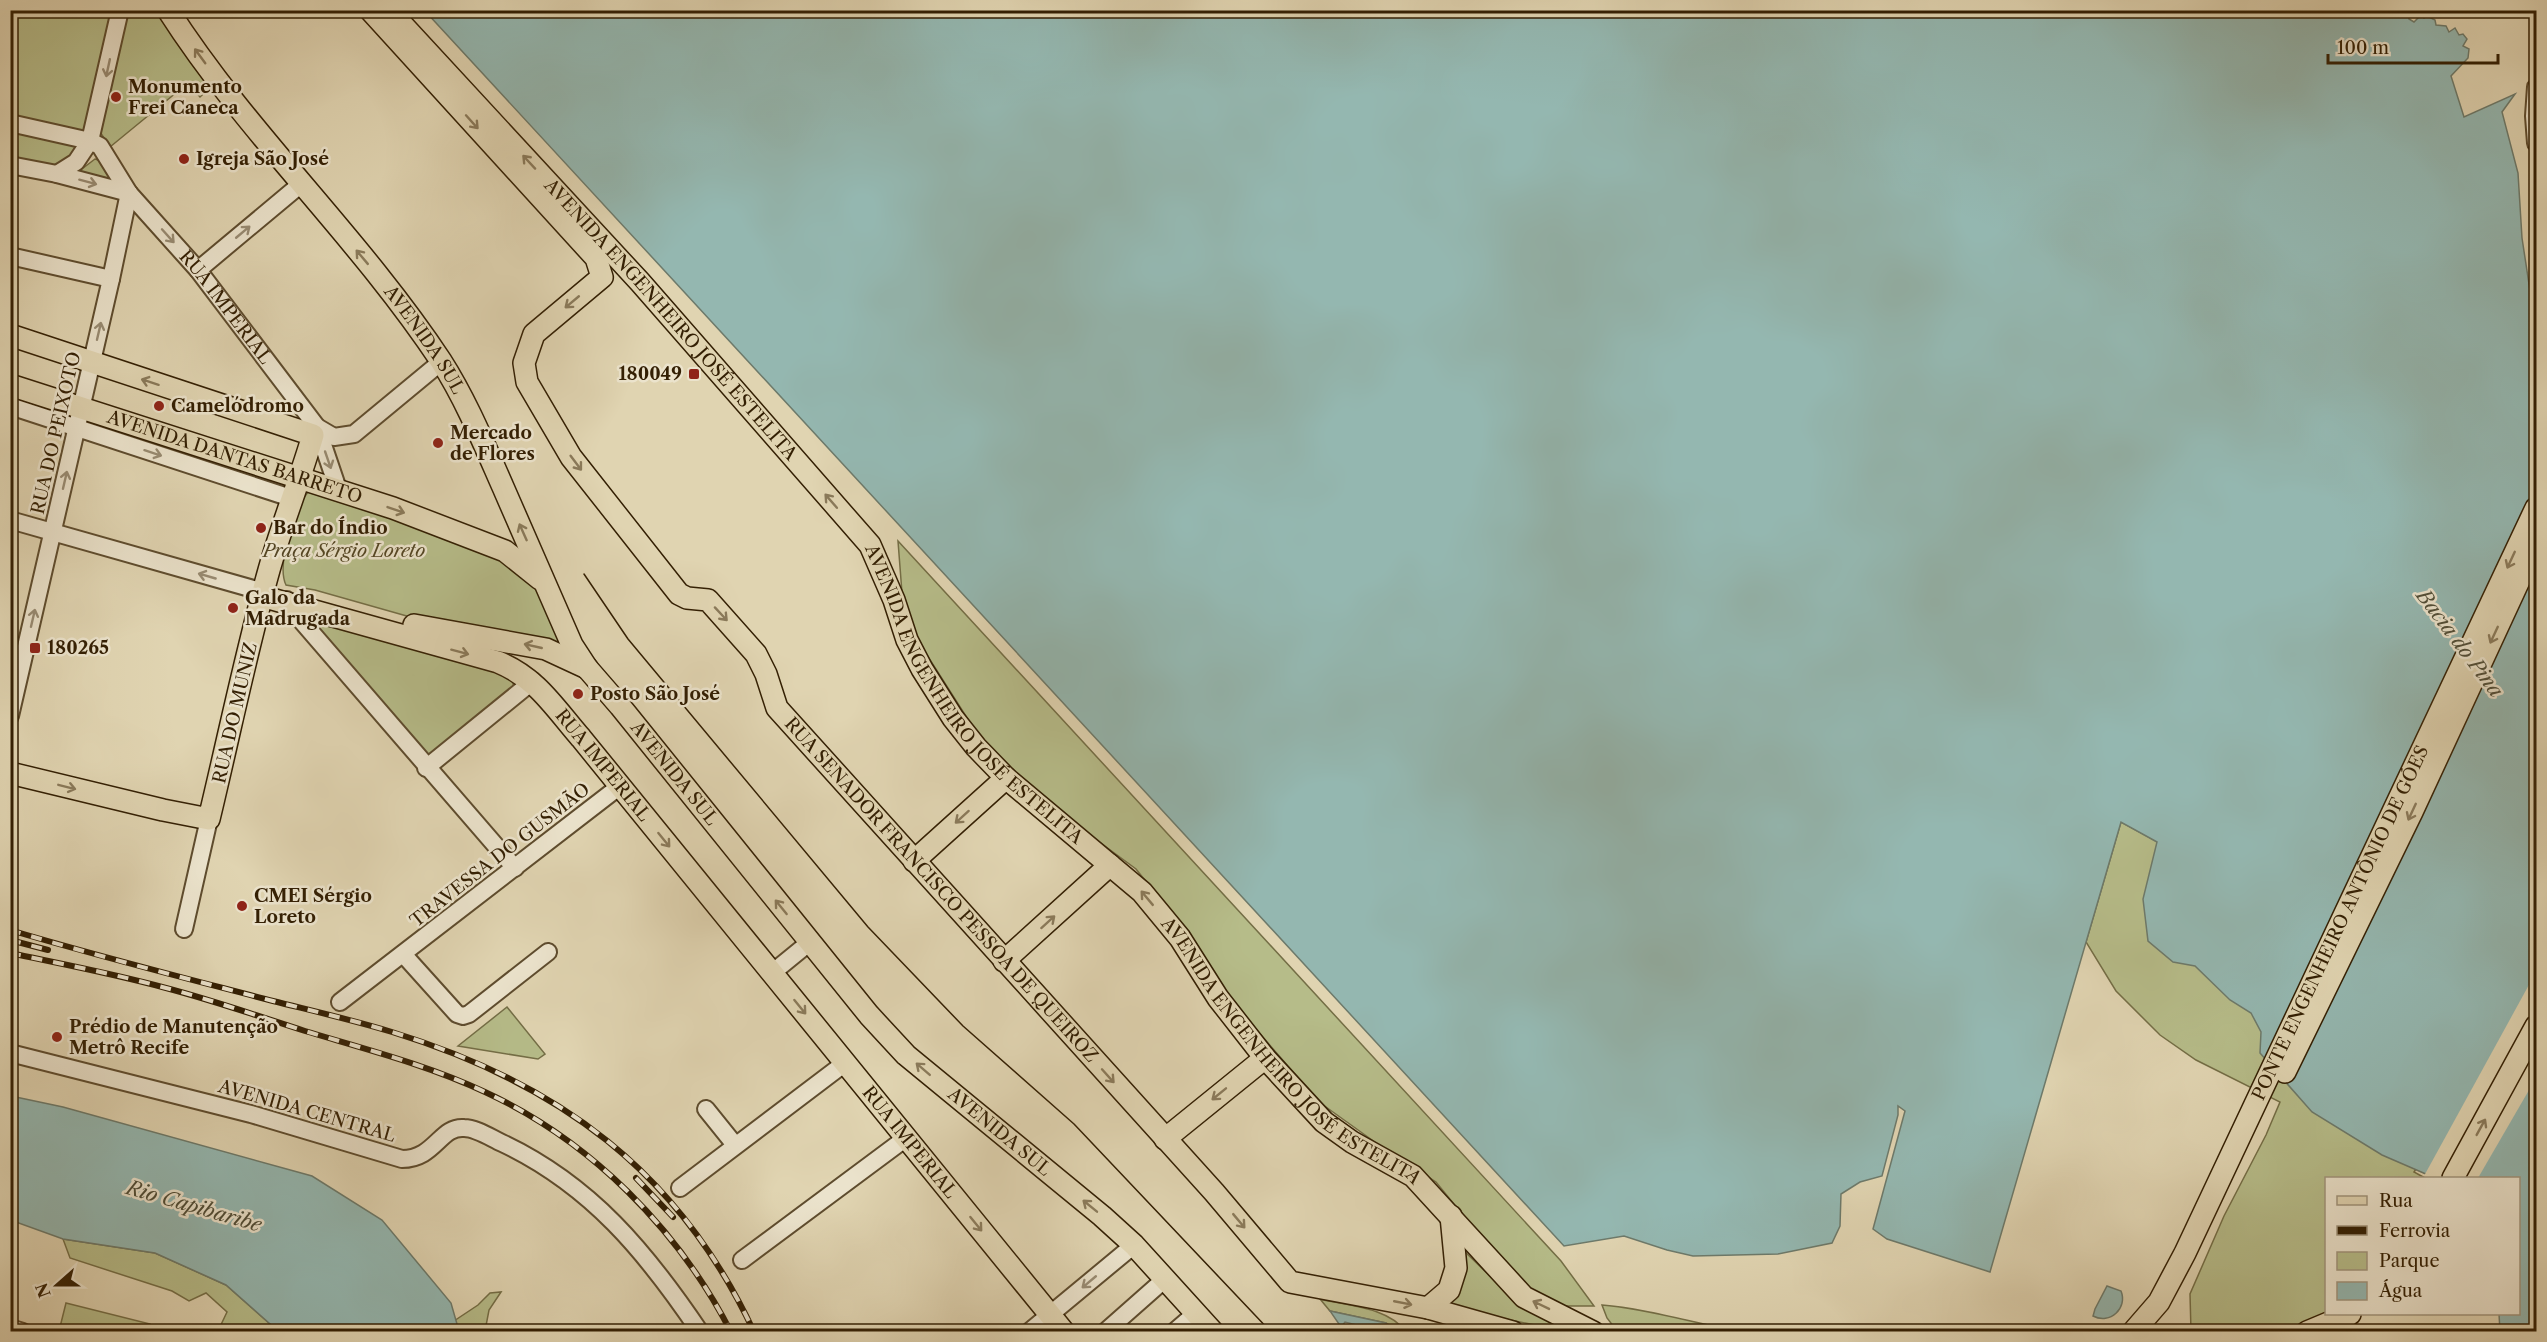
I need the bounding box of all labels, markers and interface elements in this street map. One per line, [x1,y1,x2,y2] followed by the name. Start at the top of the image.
[2328,27,2498,65] scale bar
[2337,37,2389,59] text: 100 m
[194,48,206,64] one-way arrow
[101,58,113,77] one-way arrow
[128,76,242,119] place label: Monumento Frei Caneca
[109,90,123,104] marker: Monumento Frei Caneca
[465,114,479,129] one-way arrow
[196,148,329,170] place label: Igreja São José
[177,152,191,166] marker: Igreja São José
[523,155,537,170] one-way arrow
[539,174,802,465] street label: AVENIDA ENGENHEIRO JOSÉ ESTELITA
[78,177,97,189] one-way arrow
[235,226,251,239] one-way arrow
[161,229,175,244] one-way arrow
[175,246,276,369] street label: RUA IMPERIAL
[356,249,369,265] one-way arrow
[379,280,469,398] street label: AVENIDA SUL
[565,295,580,309] one-way arrow
[94,321,106,340] one-way arrow
[27,350,85,516] street label: RUA DO PEIXOTO
[618,363,682,385] place label: 180049
[687,367,701,381] marker: 180049
[140,376,159,387] one-way arrow
[171,395,304,417] place label: Camelódromo
[152,399,166,413] marker: Camelódromo
[103,406,365,508] street label: AVENIDA DANTAS BARRETO
[450,422,535,465] place label: Mercado de Flores
[431,436,445,450] marker: Mercado de Flores
[143,448,161,459] one-way arrow
[323,450,334,469] one-way arrow
[570,454,582,470] one-way arrow
[60,471,71,490] one-way arrow
[824,493,838,508] one-way arrow
[386,505,405,516] one-way arrow
[273,516,388,539] place label: Bar do Índio
[254,521,268,535] marker: Bar do Índio
[517,524,528,542] one-way arrow
[261,540,425,562] park label: Praça Sérgio Loreto
[860,540,1088,849] street label: AVENIDA ENGENHEIRO JOSÉ ESTELITA
[2505,551,2517,569] one-way arrow
[198,570,217,581] one-way arrow
[2410,583,2508,702] water label: Bacia do Pina
[245,587,351,630] place label: Galo da Madrugada
[226,601,240,615] marker: Galo da Madrugada
[714,607,728,622] one-way arrow
[28,609,40,628] one-way arrow
[2488,626,2499,644] one-way arrow
[47,637,109,659] place label: 180265
[208,640,262,786] street label: RUA DO MUNIZ
[524,640,543,651] one-way arrow
[28,641,42,655] marker: 180265
[450,647,469,658] one-way arrow
[590,683,720,705] place label: Posto São José
[571,687,585,701] marker: Posto São José
[551,705,655,826] street label: RUA IMPERIAL
[780,713,1103,1067] street label: RUA SENADOR FRANCISCO PESSOA DE QUEIROZ
[625,716,723,830] street label: AVENIDA SUL
[2248,742,2433,1104] street label: PONTE ENGENHEIRO ANTÔNIO DE GÓES
[405,776,594,932] street label: TRAVESSA DO GUSMÃO
[57,781,76,793] one-way arrow
[2405,803,2417,821] one-way arrow
[955,810,970,824] one-way arrow
[657,831,670,847] one-way arrow
[254,885,372,928] place label: CMEI Sérgio Loreto
[1140,891,1154,906] one-way arrow
[235,899,249,913] marker: CMEI Sérgio Loreto
[775,899,788,915] one-way arrow
[1156,912,1427,1189] street label: AVENIDA ENGENHEIRO JOSÉ ESTELITA
[1040,915,1055,929] one-way arrow
[793,999,806,1015] one-way arrow
[69,1016,278,1059] place label: Prédio de Manutenção Metrô Recife
[50,1030,64,1044] marker: Prédio de Manutenção Metrô Recife
[916,1062,931,1076] one-way arrow
[1101,1068,1115,1083] one-way arrow
[215,1075,398,1147] street label: AVENIDA CENTRAL
[858,1082,962,1203] street label: RUA IMPERIAL
[943,1082,1056,1181] street label: AVENIDA SUL
[1211,1088,1227,1101] one-way arrow
[2475,1119,2487,1136] one-way arrow
[122,1175,265,1237] water label: Rio Capibaribe
[2325,1177,2520,1315] legend
[2379,1190,2413,1212] text: Rua
[1083,1199,1098,1213] one-way arrow
[1232,1213,1245,1229] one-way arrow
[969,1216,982,1232] one-way arrow
[2379,1220,2451,1242] text: Ferrovia
[2379,1250,2440,1272] text: Parque
[27,1255,87,1315] north arrow
[1082,1275,1097,1289] one-way arrow
[2378,1279,2423,1302] text: Água
[31,1280,55,1300] text: N
[1393,1298,1413,1309] one-way arrow
[1532,1299,1550,1311] one-way arrow

